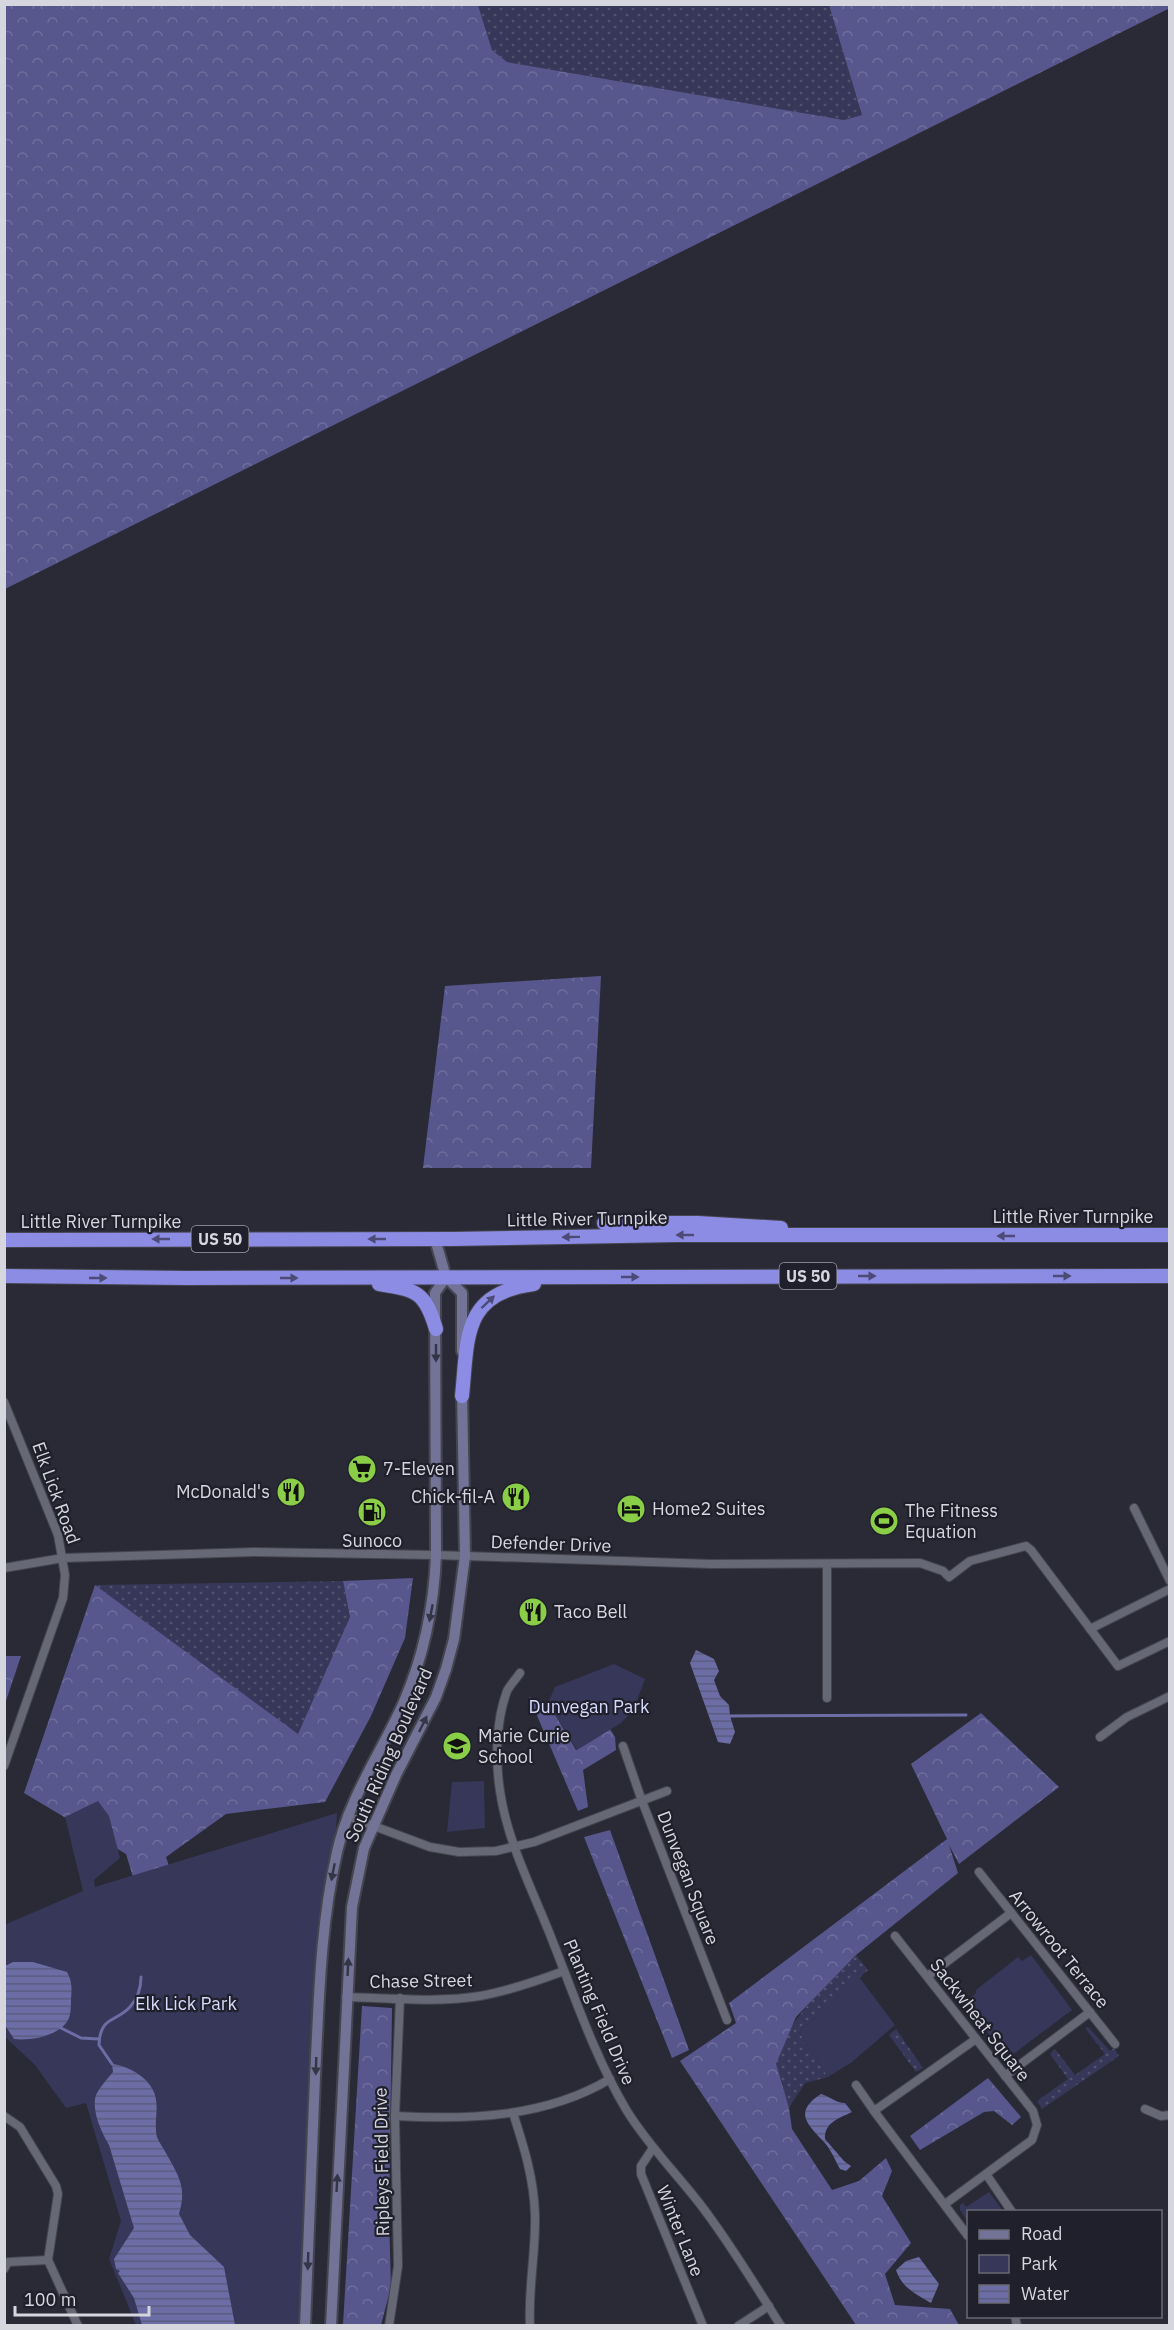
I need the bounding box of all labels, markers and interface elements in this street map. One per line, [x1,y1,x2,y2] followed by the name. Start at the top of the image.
[993,1205,1154,1228] street label: Little River Turnpike
[506,1206,668,1231] street label: Little River Turnpike
[21,1210,182,1233] street label: Little River Turnpike
[192,1226,248,1252] road number: US 50
[676,1230,695,1240] one-way arrow
[997,1231,1016,1241] one-way arrow
[562,1232,581,1242] one-way arrow
[151,1234,170,1244] one-way arrow
[367,1234,386,1243] one-way arrow
[780,1263,836,1289] road number: US 50
[858,1271,877,1281] one-way arrow
[1053,1271,1072,1281] one-way arrow
[621,1272,640,1282] one-way arrow
[89,1273,108,1282] one-way arrow
[280,1273,299,1283] one-way arrow
[480,1296,495,1309] one-way arrow
[431,1344,441,1363] one-way arrow
[27,1439,86,1547] street label: Elk Lick Road
[346,1453,378,1485] supermarket icon: 7-Eleven
[383,1457,455,1480] place label: 7-Eleven
[275,1476,307,1508] restaurant icon: McDonald's
[176,1480,270,1503] place label: McDonald's
[500,1481,532,1513] restaurant icon: Chick-fil-A
[411,1485,495,1508] place label: Chick-fil-A
[615,1493,647,1525] hotel icon: Home2 Suites
[356,1496,388,1528] fuel station icon: Sunoco
[652,1497,766,1520] place label: Home2 Suites
[905,1499,998,1543] place label: The Fitness Equation
[868,1505,900,1537] sports icon: The Fitness Equation
[342,1529,402,1552] place label: Sunoco
[490,1530,612,1557] street label: Defender Drive
[517,1596,549,1628] restaurant icon: Taco Bell
[554,1600,627,1623] place label: Taco Bell
[426,1603,435,1622] one-way arrow
[340,1664,437,1846] street label: South Riding Boulevard
[529,1695,650,1718] park label: Dunvegan Park
[417,1715,427,1733] one-way arrow
[478,1724,570,1768] place label: Marie Curie School
[441,1730,473,1762] school or university icon: Marie Curie School
[652,1808,725,1948] street label: Dunvegan Square
[328,1863,337,1882] one-way arrow
[1004,1885,1114,2013] street label: Arrowroot Terrace
[558,1935,641,2088] street label: Planting Field Drive
[925,1954,1036,2086] street label: Sackwheat Square
[343,1958,352,1977] one-way arrow
[369,1968,473,1993] street label: Chase Street
[135,1992,237,2015] park label: Elk Lick Park
[311,2057,320,2076] one-way arrow
[369,2087,394,2237] street label: Ripleys Field Drive
[333,2174,342,2193] one-way arrow
[652,2182,709,2280] street label: Winter Lane
[967,2210,1162,2318] legend
[1021,2222,1062,2245] text: Road
[303,2251,312,2270] one-way arrow
[1021,2252,1058,2275] text: Park
[15,2279,148,2317] scale bar
[1021,2282,1070,2305] text: Water
[24,2288,76,2311] text: 100 m

